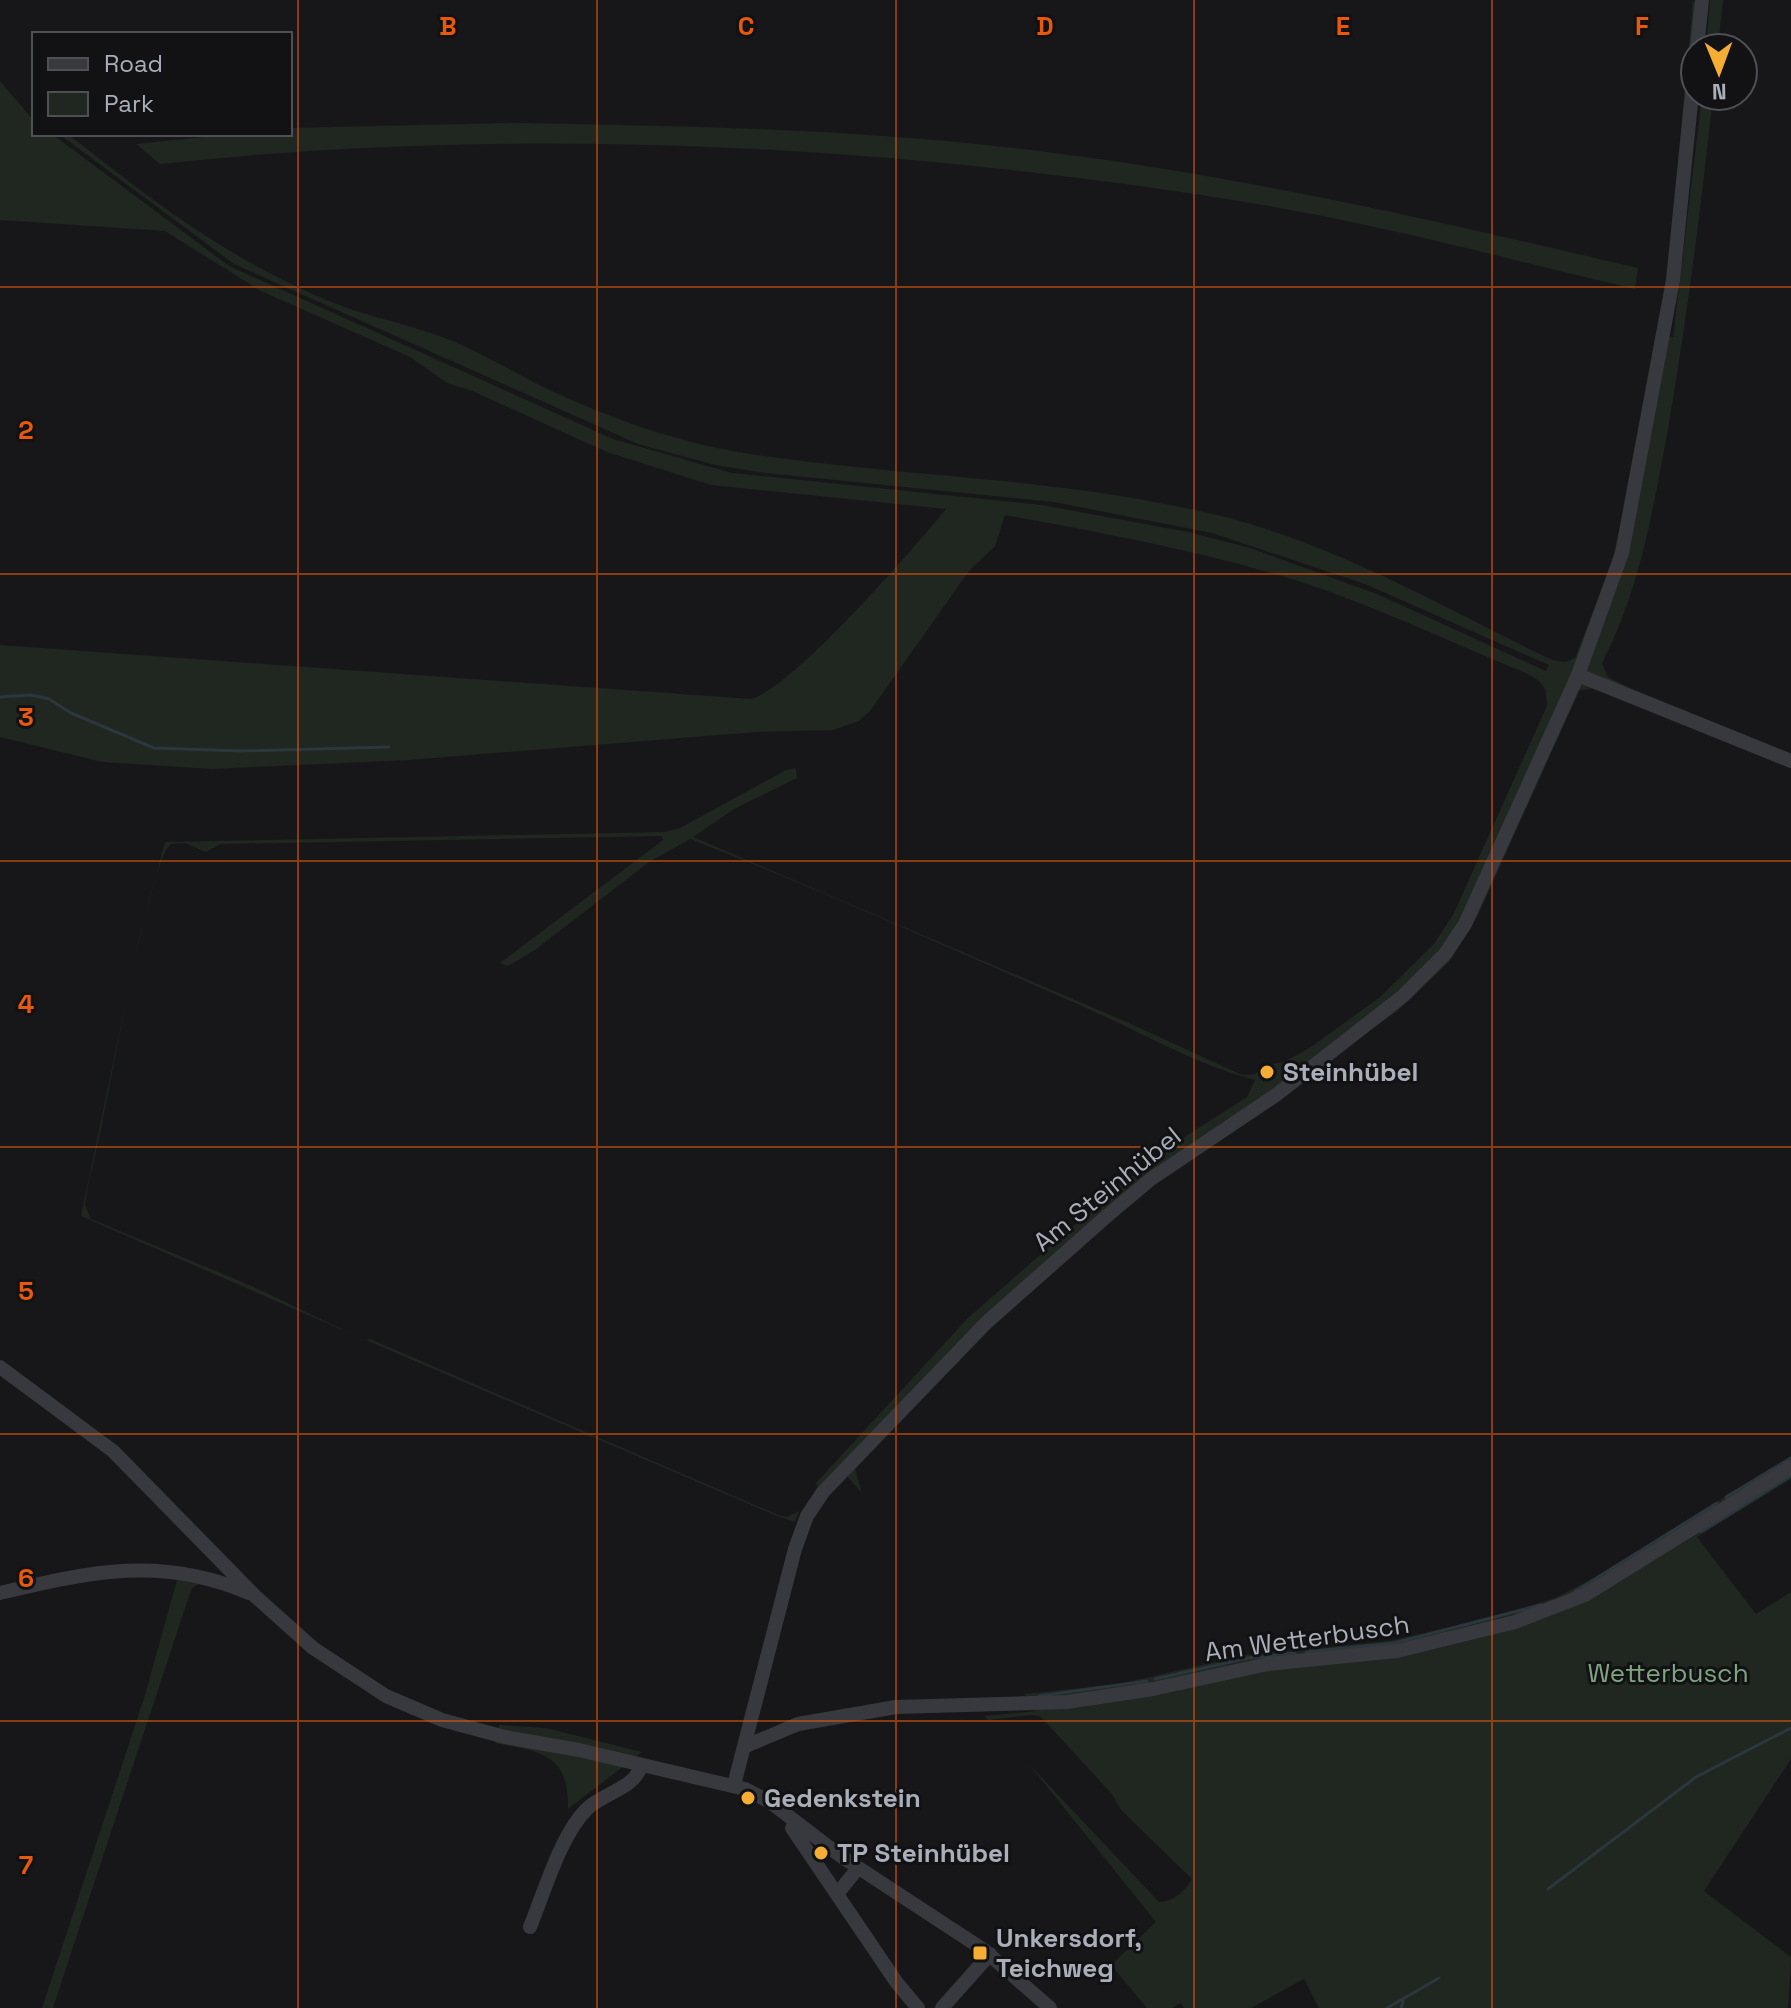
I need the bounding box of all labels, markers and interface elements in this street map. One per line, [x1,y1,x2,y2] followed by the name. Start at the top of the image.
[439,9,457,43] text: B
[738,9,754,43] text: C
[1036,9,1054,43] text: D
[1336,9,1350,43] text: E
[1635,9,1649,43] text: F
[32,32,292,136] legend
[1679,32,1759,112] north arrow
[104,48,163,79] text: Road
[1712,78,1727,106] text: N
[104,88,154,119] text: Park
[18,413,34,447] text: 2
[18,700,34,734] text: 3
[18,987,34,1021] text: 4
[1283,1055,1418,1089] place label: Steinhübel
[1258,1063,1276,1081] marker: Steinhübel
[1026,1119,1188,1259] street label: Am Steinhübel
[18,1274,34,1308] text: 5
[18,1561,34,1595] text: 6
[1202,1607,1412,1669] street label: Am Wetterbusch
[1587,1656,1749,1690] park label: Wetterbusch
[764,1781,921,1815] place label: Gedenkstein
[739,1789,757,1807] marker: Gedenkstein
[837,1836,1010,1870] place label: TP Steinhübel
[812,1844,830,1862] marker: TP Steinhübel
[19,1848,33,1882] text: 7
[996,1921,1142,1985] place label: Unkersdorf, Teichweg
[971,1944,989,1962] marker: Unkersdorf, Teichweg

